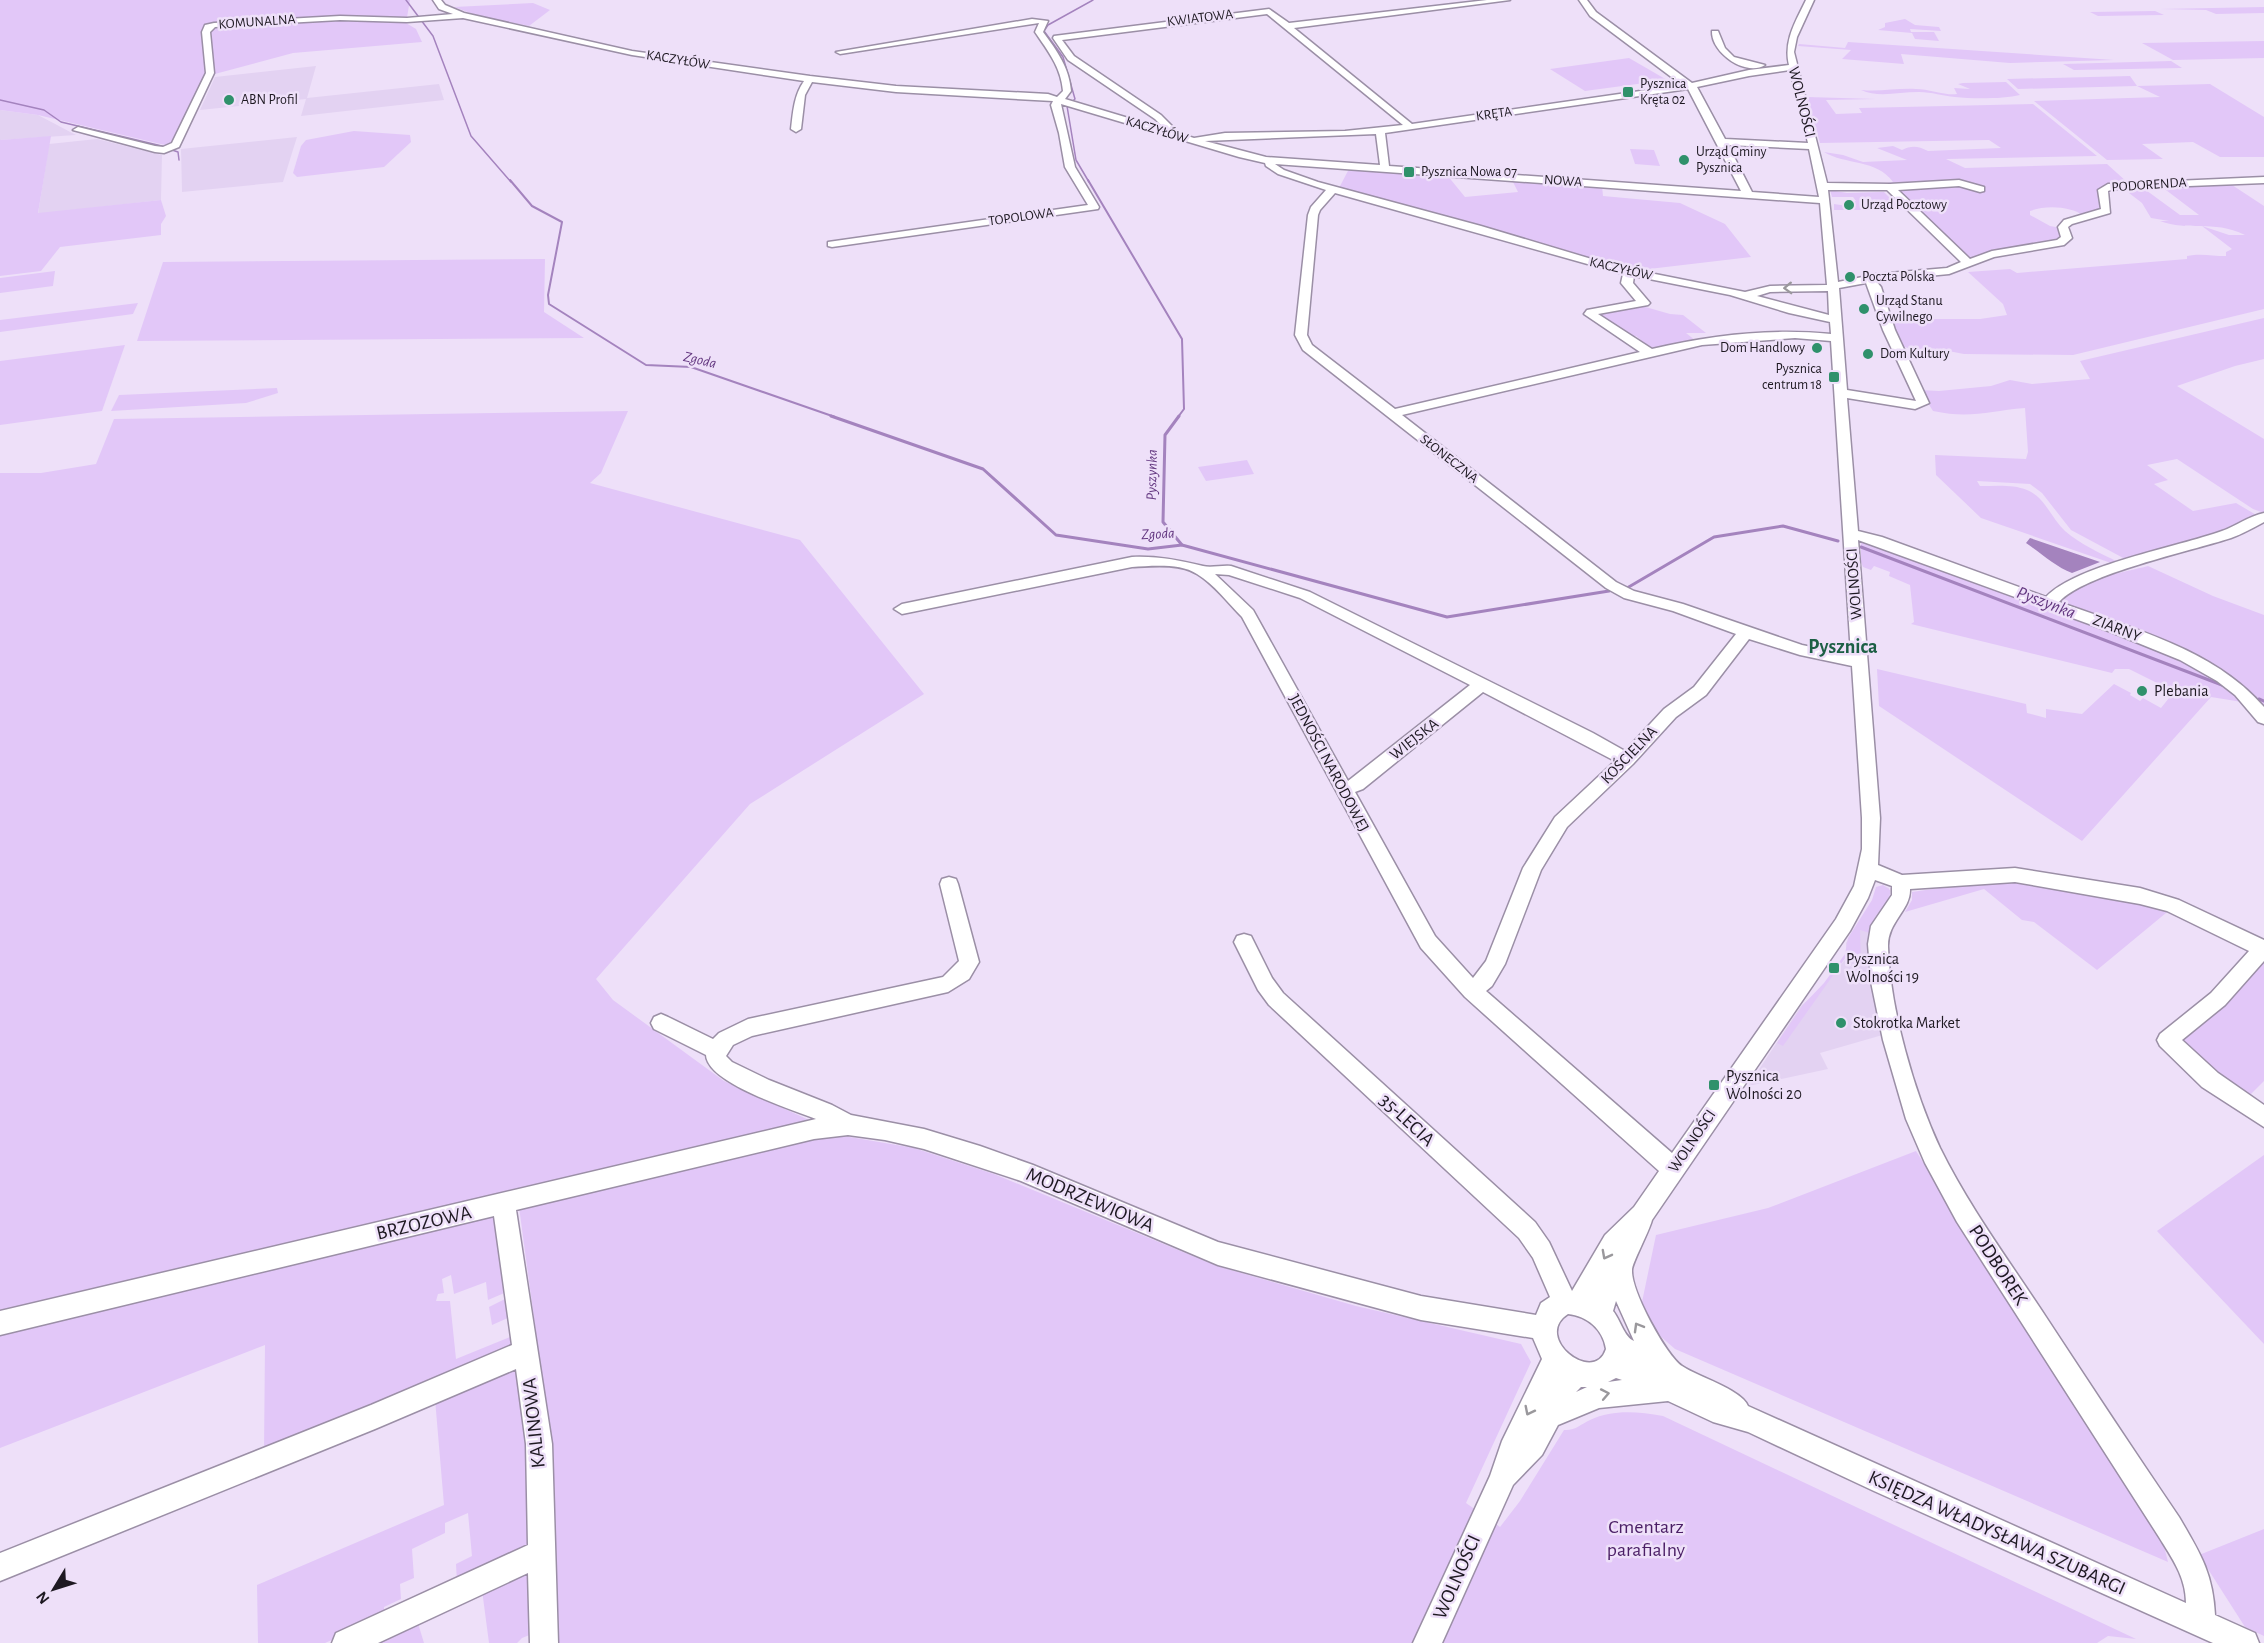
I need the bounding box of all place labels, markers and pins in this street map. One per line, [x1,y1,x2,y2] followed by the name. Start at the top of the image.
[1640,77,1687,107] place label: Pysznica Kręta 02
[1621,85,1635,99] marker: Pysznica Kręta 02
[222,93,236,107] marker: ABN Profil
[241,93,298,107] place label: ABN Profil
[1696,145,1766,175] place label: Urząd Gminy Pysznica
[1677,153,1691,167] marker: Urząd Gminy Pysznica
[1402,165,1416,179] marker: Pysznica Nowa 07
[1421,165,1517,179] place label: Pysznica Nowa 07
[1842,198,1856,212] marker: Urząd Pocztowy
[1861,198,1947,212] place label: Urząd Pocztowy
[1843,270,1857,284] marker: Poczta Polska
[1862,270,1935,284] place label: Poczta Polska
[1876,294,1943,324] place label: Urząd Stanu Cywilnego
[1857,302,1871,316] marker: Urząd Stanu Cywilnego
[1720,341,1805,355] place label: Dom Handlowy
[1810,341,1824,355] marker: Dom Handlowy
[1861,347,1875,361] marker: Dom Kultury
[1880,347,1949,361] place label: Dom Kultury
[1762,362,1823,392] place label: Pysznica centrum 18
[1827,370,1841,384] marker: Pysznica centrum 18
[2154,683,2209,699] place label: Plebania
[2135,684,2149,698] marker: Plebania
[1846,951,1919,985] place label: Pysznica Wolności 19
[1827,961,1841,975] marker: Pysznica Wolności 19
[1853,1015,1960,1031] place label: Stokrotka Market
[1834,1016,1848,1030] marker: Stokrotka Market
[1726,1068,1802,1102] place label: Pysznica Wolności 20
[1707,1078,1721,1092] marker: Pysznica Wolności 20

